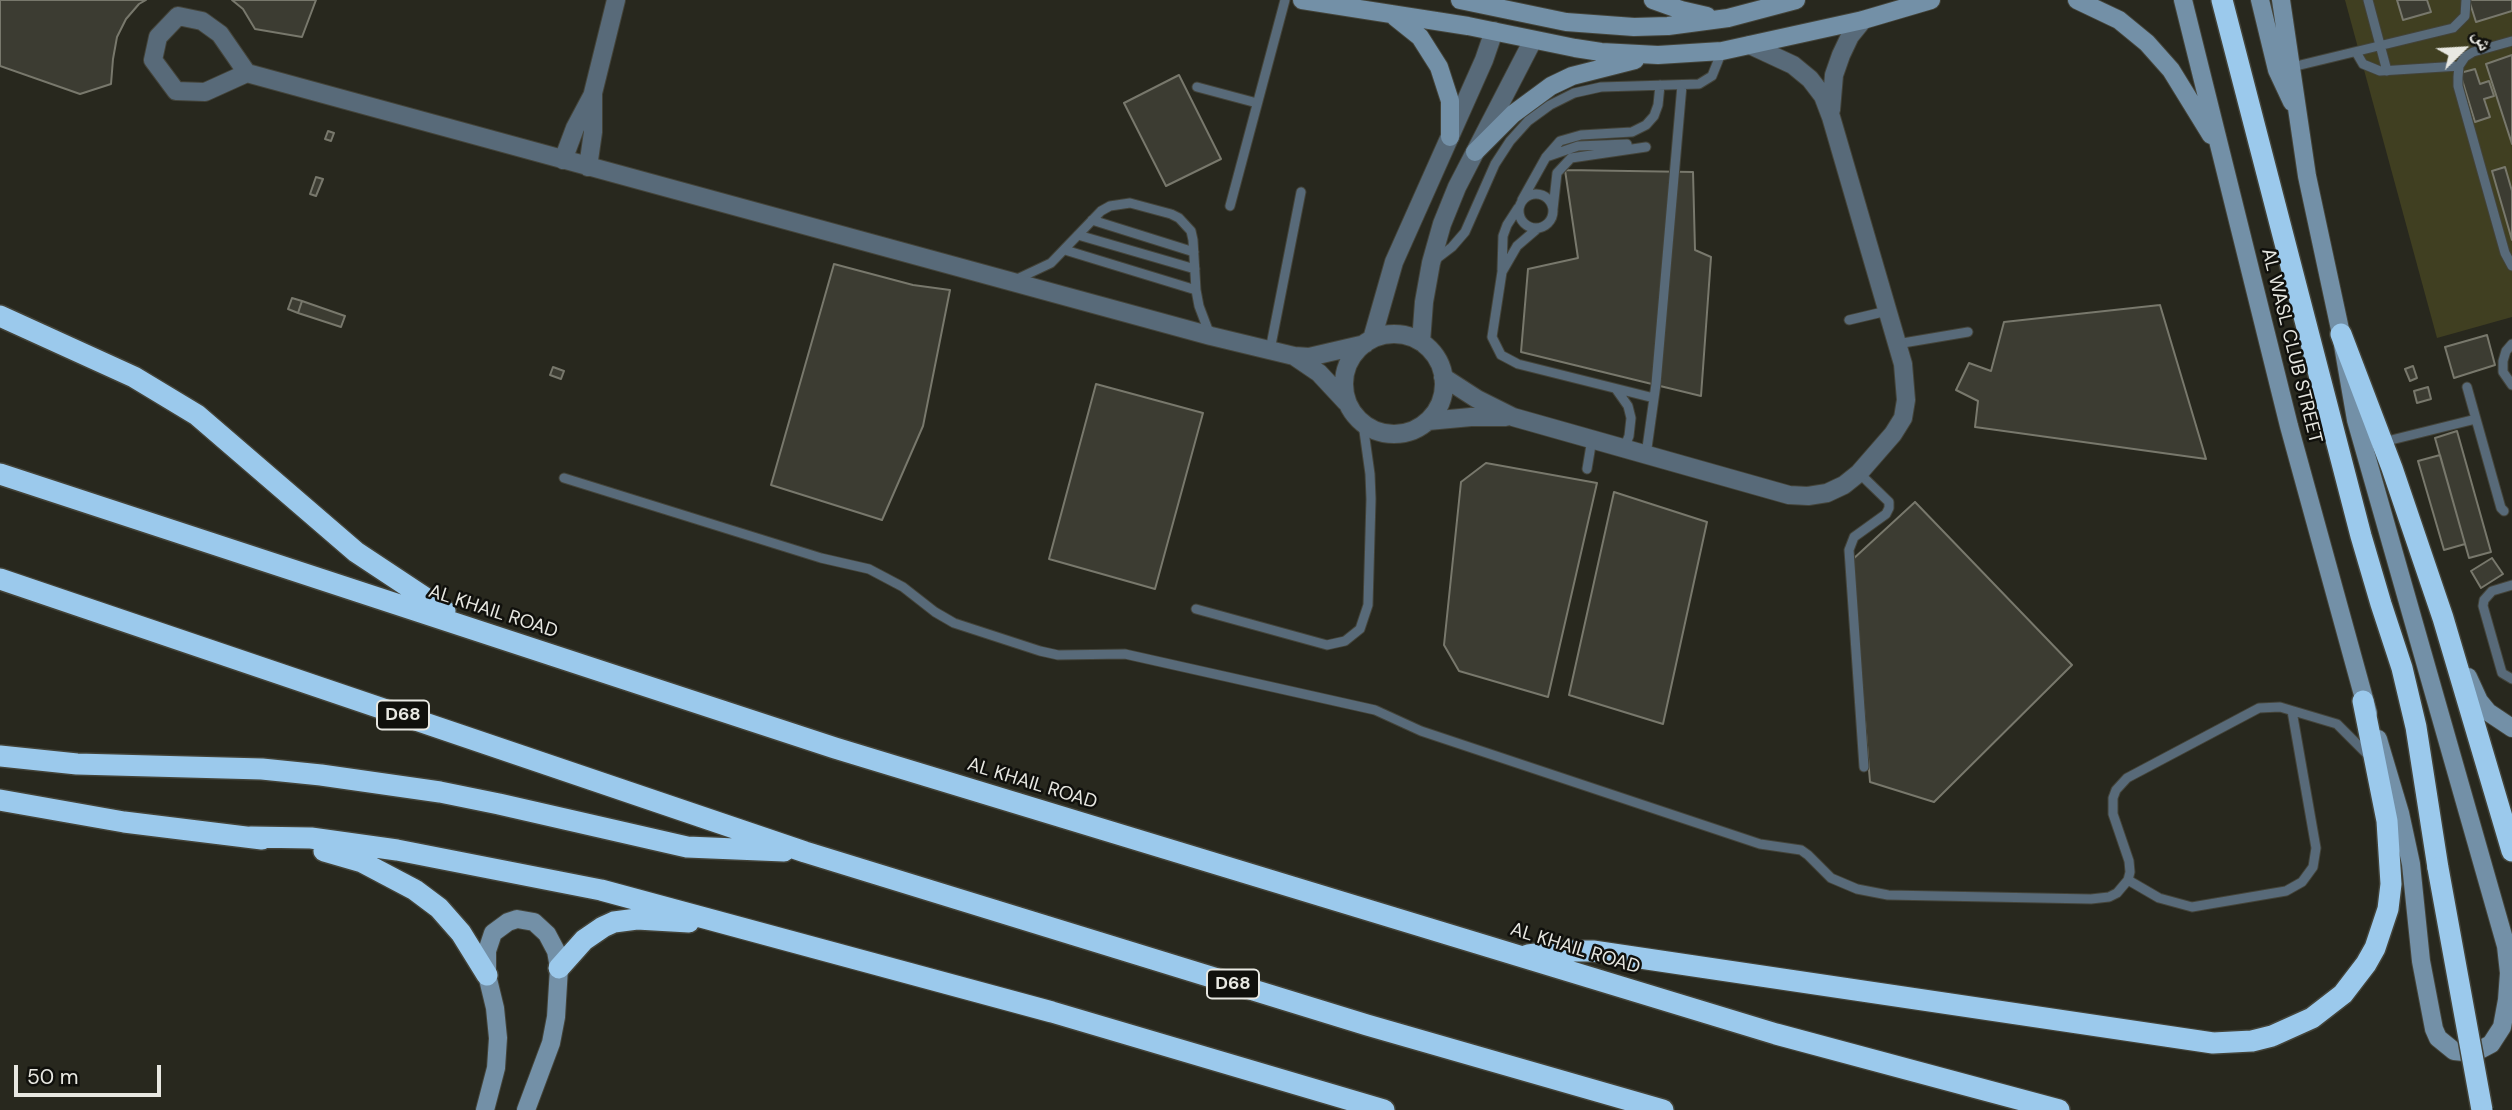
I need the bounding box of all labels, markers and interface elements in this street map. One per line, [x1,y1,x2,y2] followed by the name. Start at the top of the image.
[2428,14,2498,84] north arrow
[2467,26,2498,55] text: ش
[2256,246,2326,446] street label: AL WASL CLUB STREET
[425,580,561,644] street label: AL KHAIL ROAD
[377,700,429,730] road number: D68
[964,753,1100,815] street label: AL KHAIL ROAD
[1507,918,1643,980] street label: AL KHAIL ROAD
[1207,970,1259,999] road number: D68
[18,1050,164,1094] scale bar
[27,1063,78,1091] text: 50 m

